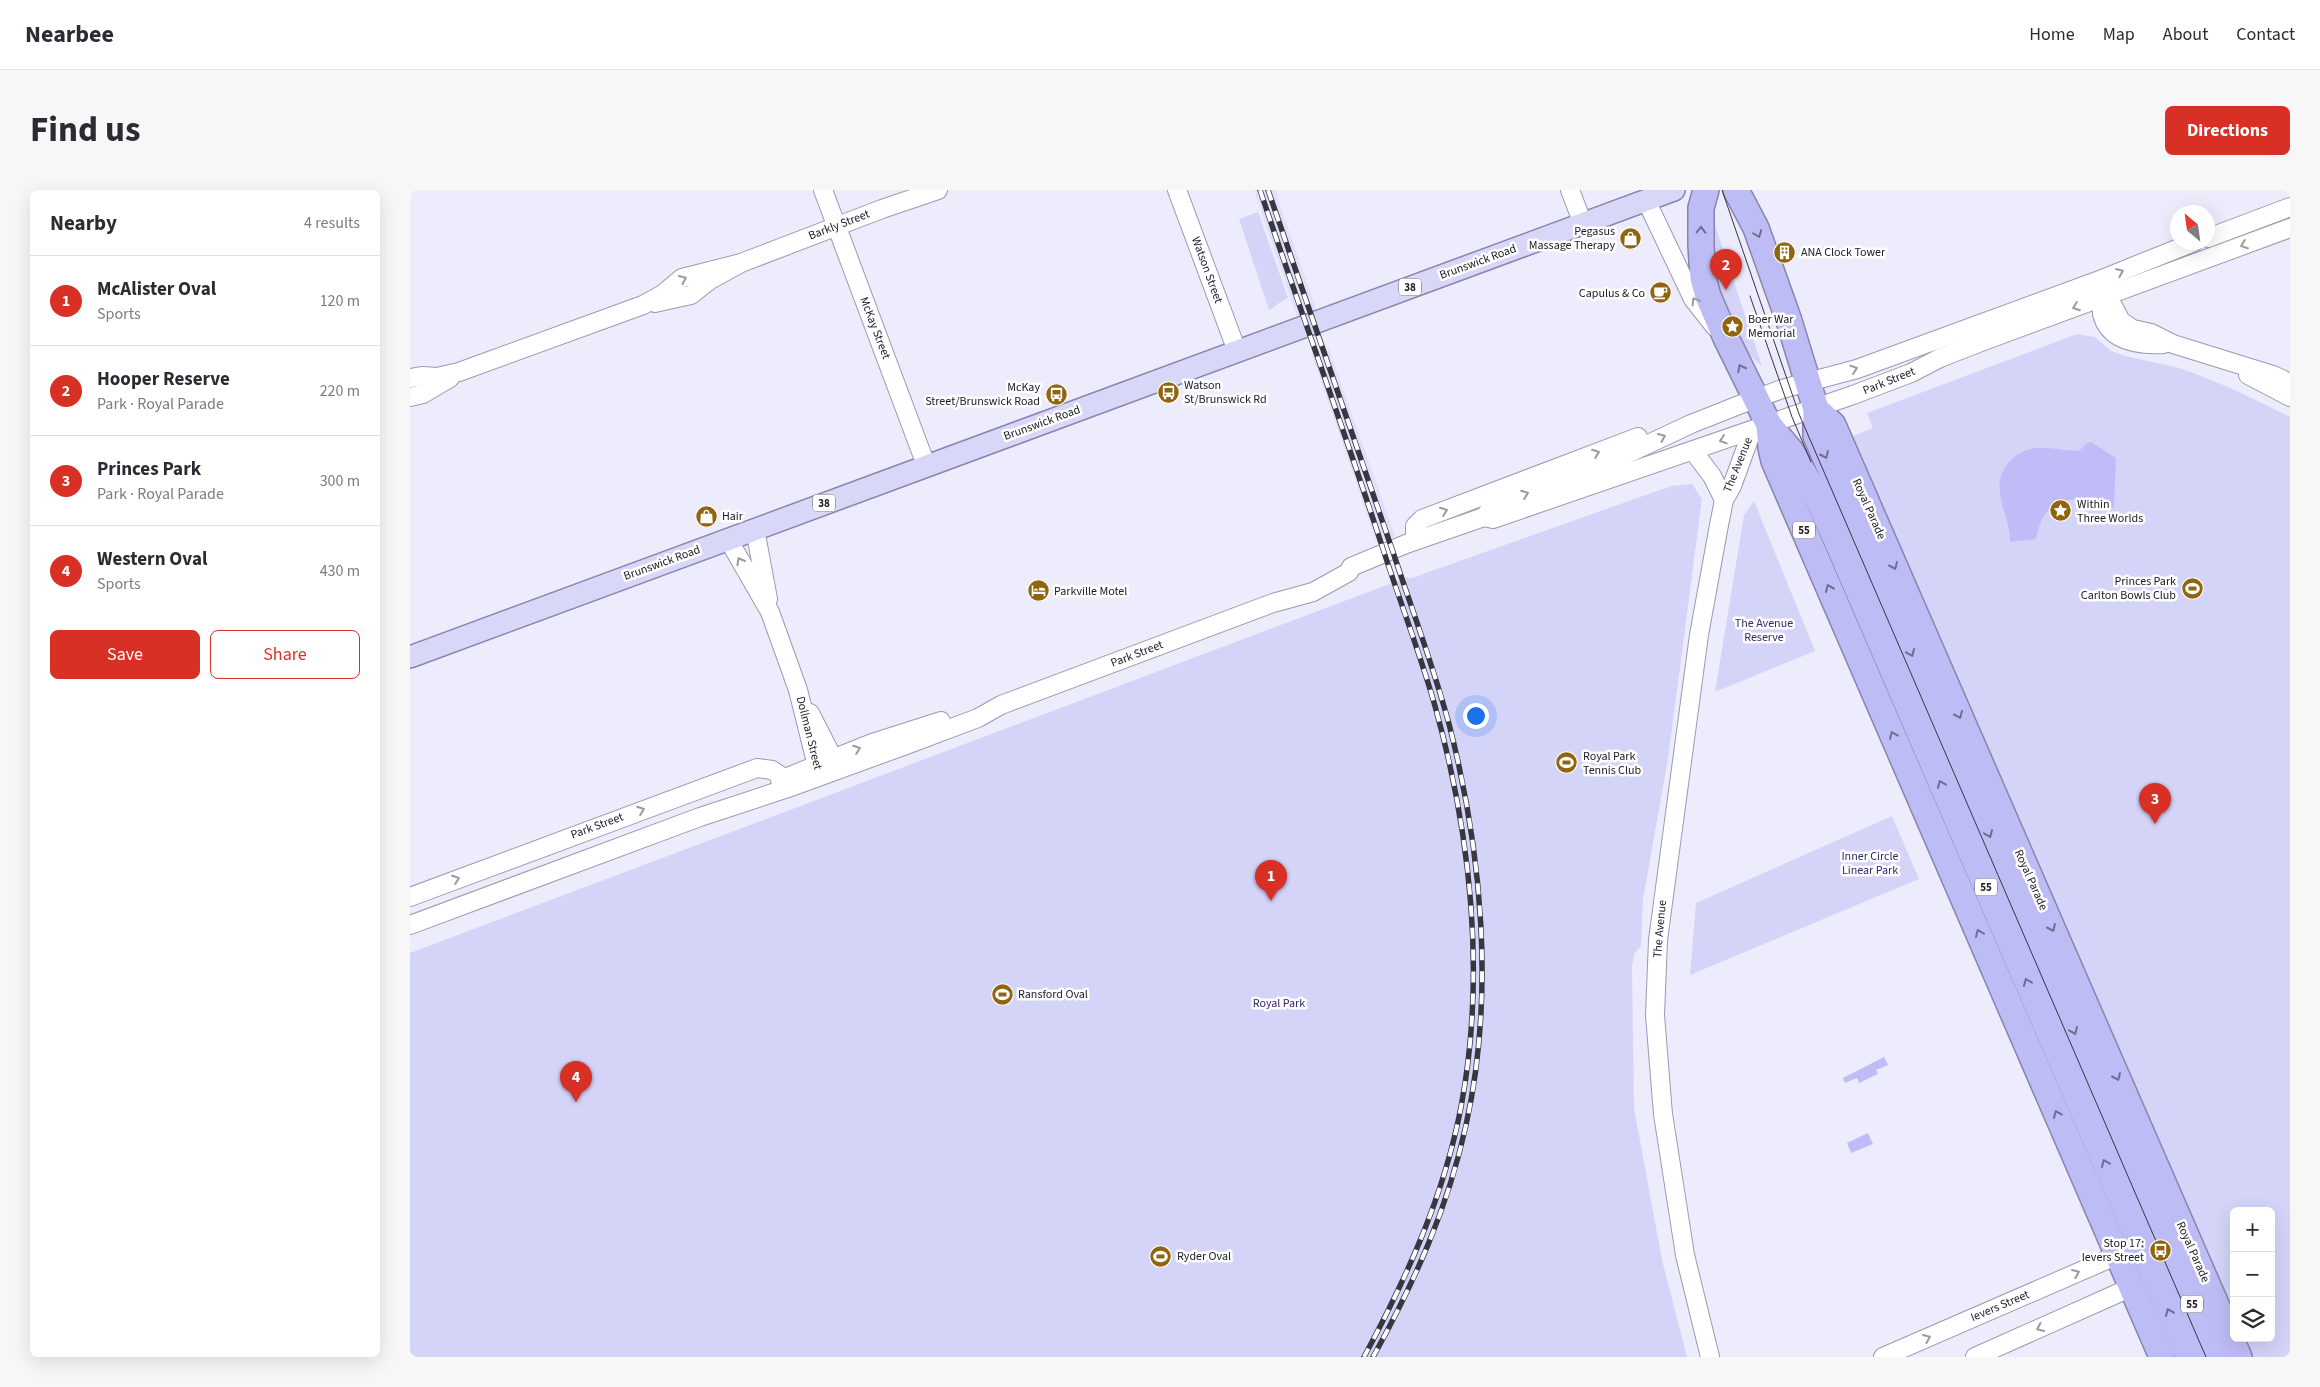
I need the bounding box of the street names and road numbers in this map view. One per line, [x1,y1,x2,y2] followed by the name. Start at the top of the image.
[806,206,872,244] street label: Barkly Street
[1187,234,1227,306] street label: Watson Street
[1437,240,1519,284] street label: Brunswick Road
[1399,278,1421,295] road number: 38
[855,294,895,362] street label: McKay Street
[1860,363,1918,399] street label: Park Street
[1001,401,1083,445] street label: Brunswick Road
[1719,435,1757,495] street label: The Avenue
[1848,476,1890,542] street label: Royal Parade
[813,494,835,512] road number: 38
[1793,522,1815,538] road number: 55
[621,541,703,585] street label: Brunswick Road
[1108,636,1166,672] street label: Park Street
[792,695,826,771] street label: Dollman Street
[568,809,626,843] street label: Park Street
[2010,847,2052,913] street label: Royal Parade
[1975,879,1997,896] road number: 55
[1649,899,1671,959] street label: The Avenue
[2172,1219,2214,1285] street label: Royal Parade
[1968,1286,2032,1326] street label: Ievers Street
[2181,1296,2203,1312] road number: 55

